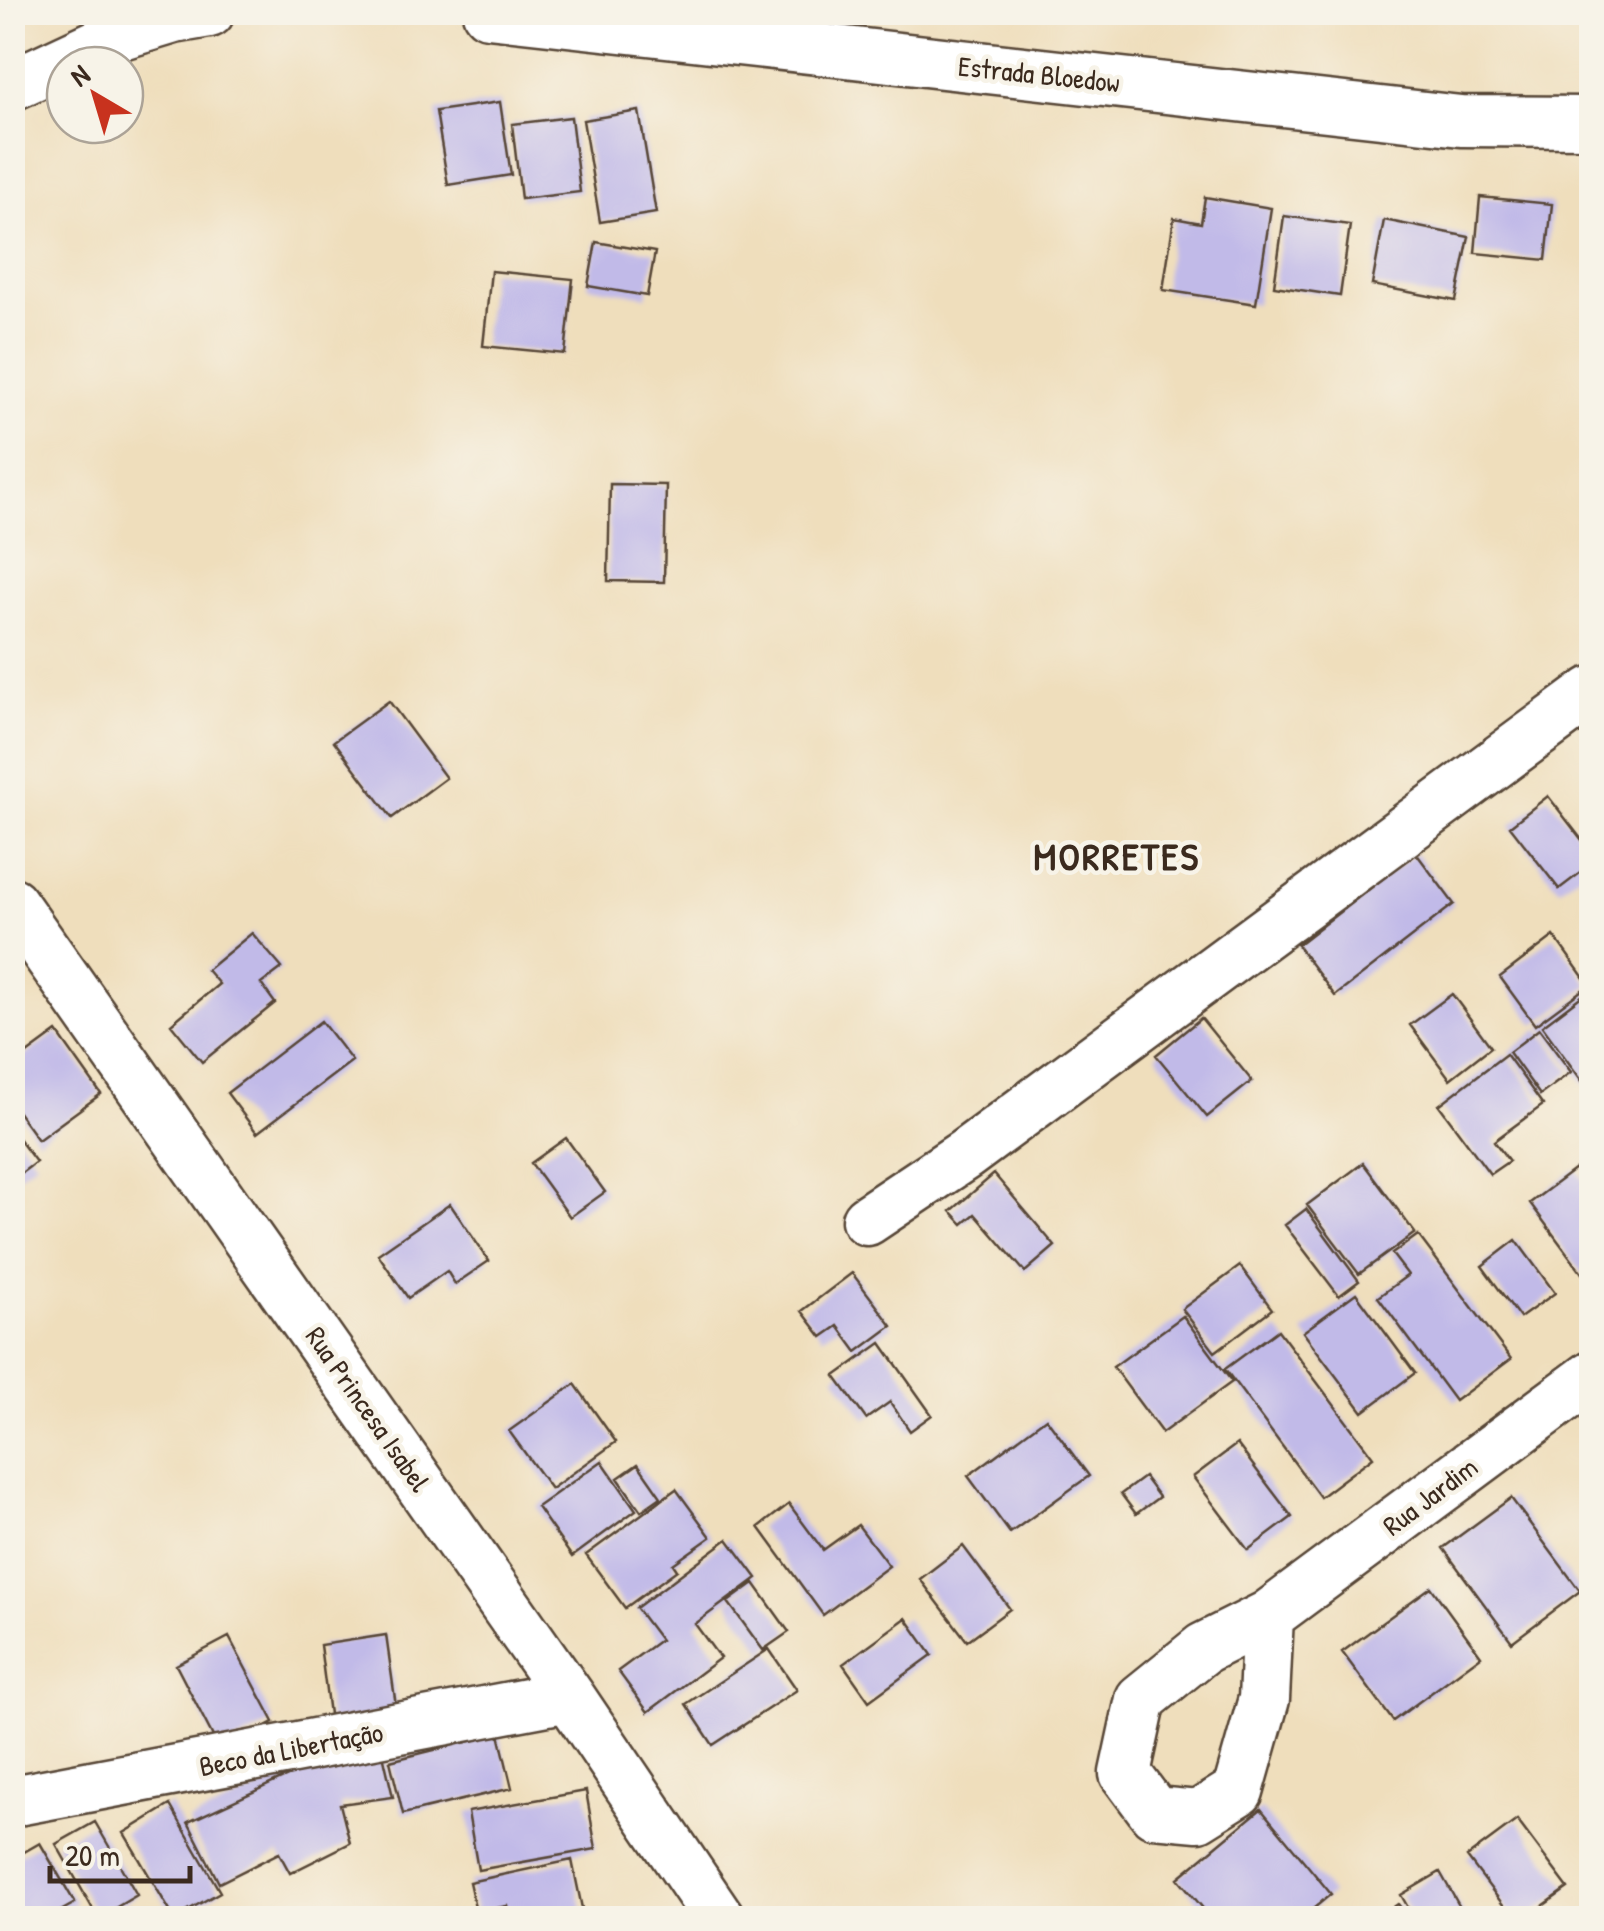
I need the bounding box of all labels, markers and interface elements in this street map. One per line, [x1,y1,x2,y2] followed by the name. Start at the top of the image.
[45,45,145,145] north arrow
[956,47,1122,101] street label: Estrada Bloedow
[62,56,97,95] text: N
[1033,830,1201,882] district label: MORRETES
[297,1319,439,1499] street label: Rua Princesa Isabel
[1375,1448,1485,1544] street label: Rua Jardim
[196,1713,386,1785] street label: Beco da Libertação
[50,1821,190,1883] scale bar
[65,1835,120,1875] text: 20 m

